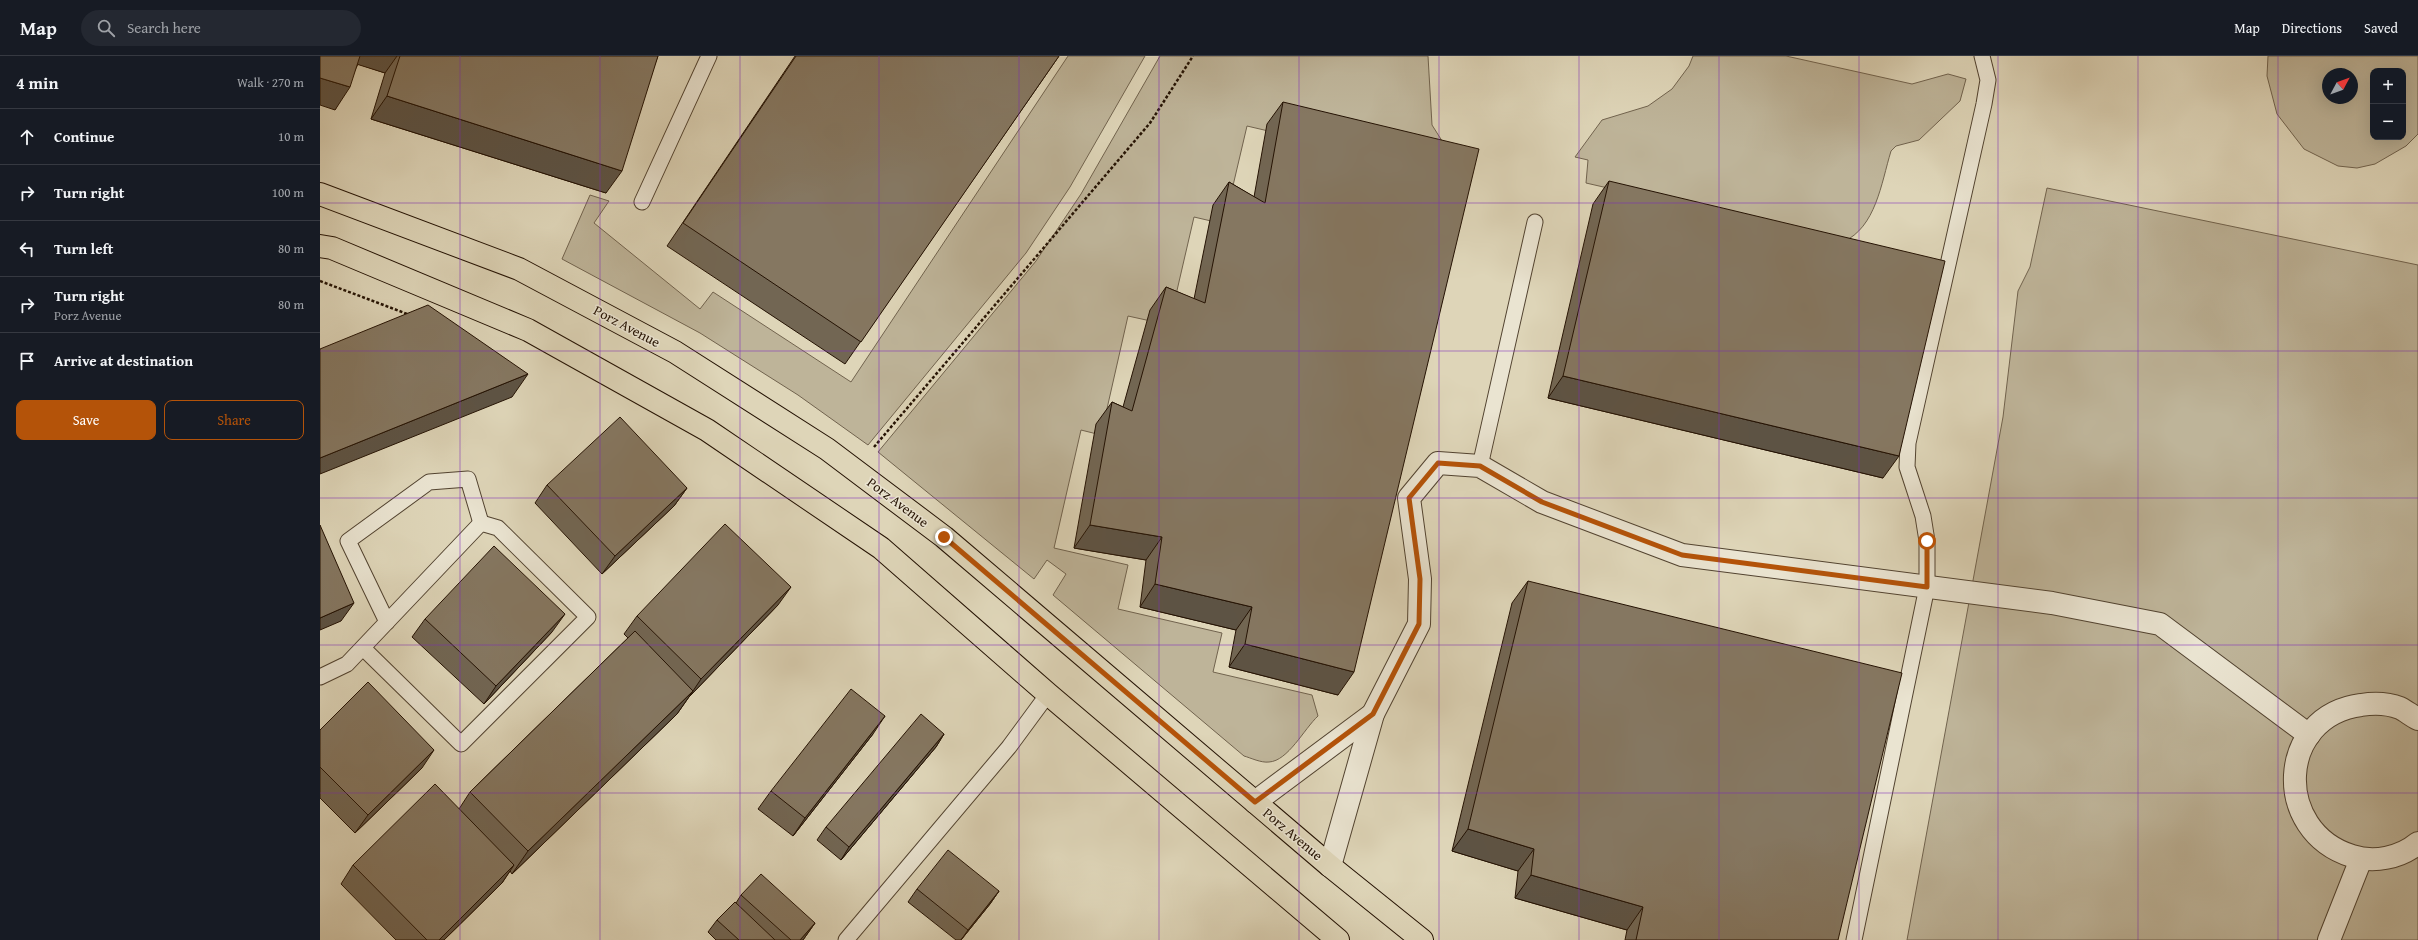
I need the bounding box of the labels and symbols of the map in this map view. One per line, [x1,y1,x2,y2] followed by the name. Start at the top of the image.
[2322,68,2358,104] north arrow
[590,300,664,352] street label: Porz Avenue
[863,472,933,532] street label: Porz Avenue
[935,528,953,546] route end
[1918,532,1936,550] route start
[1259,803,1328,865] street label: Porz Avenue

